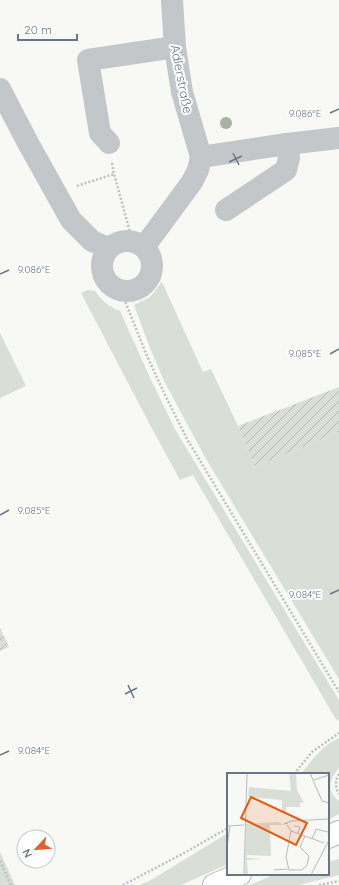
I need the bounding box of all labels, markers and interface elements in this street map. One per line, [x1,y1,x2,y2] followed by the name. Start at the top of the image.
[18,16,77,42] scale bar
[24,22,52,37] text: 20 m
[167,43,197,115] street label: Adlerstraße
[289,107,322,120] text: 9.086°E
[18,263,51,276] text: 9.086°E
[289,347,322,360] text: 9.085°E
[18,504,51,517] text: 9.085°E
[289,588,322,601] text: 9.084°E
[18,744,51,757] text: 9.084°E
[227,773,329,875] inset map
[16,829,56,869] north arrow
[19,847,35,860] text: N

